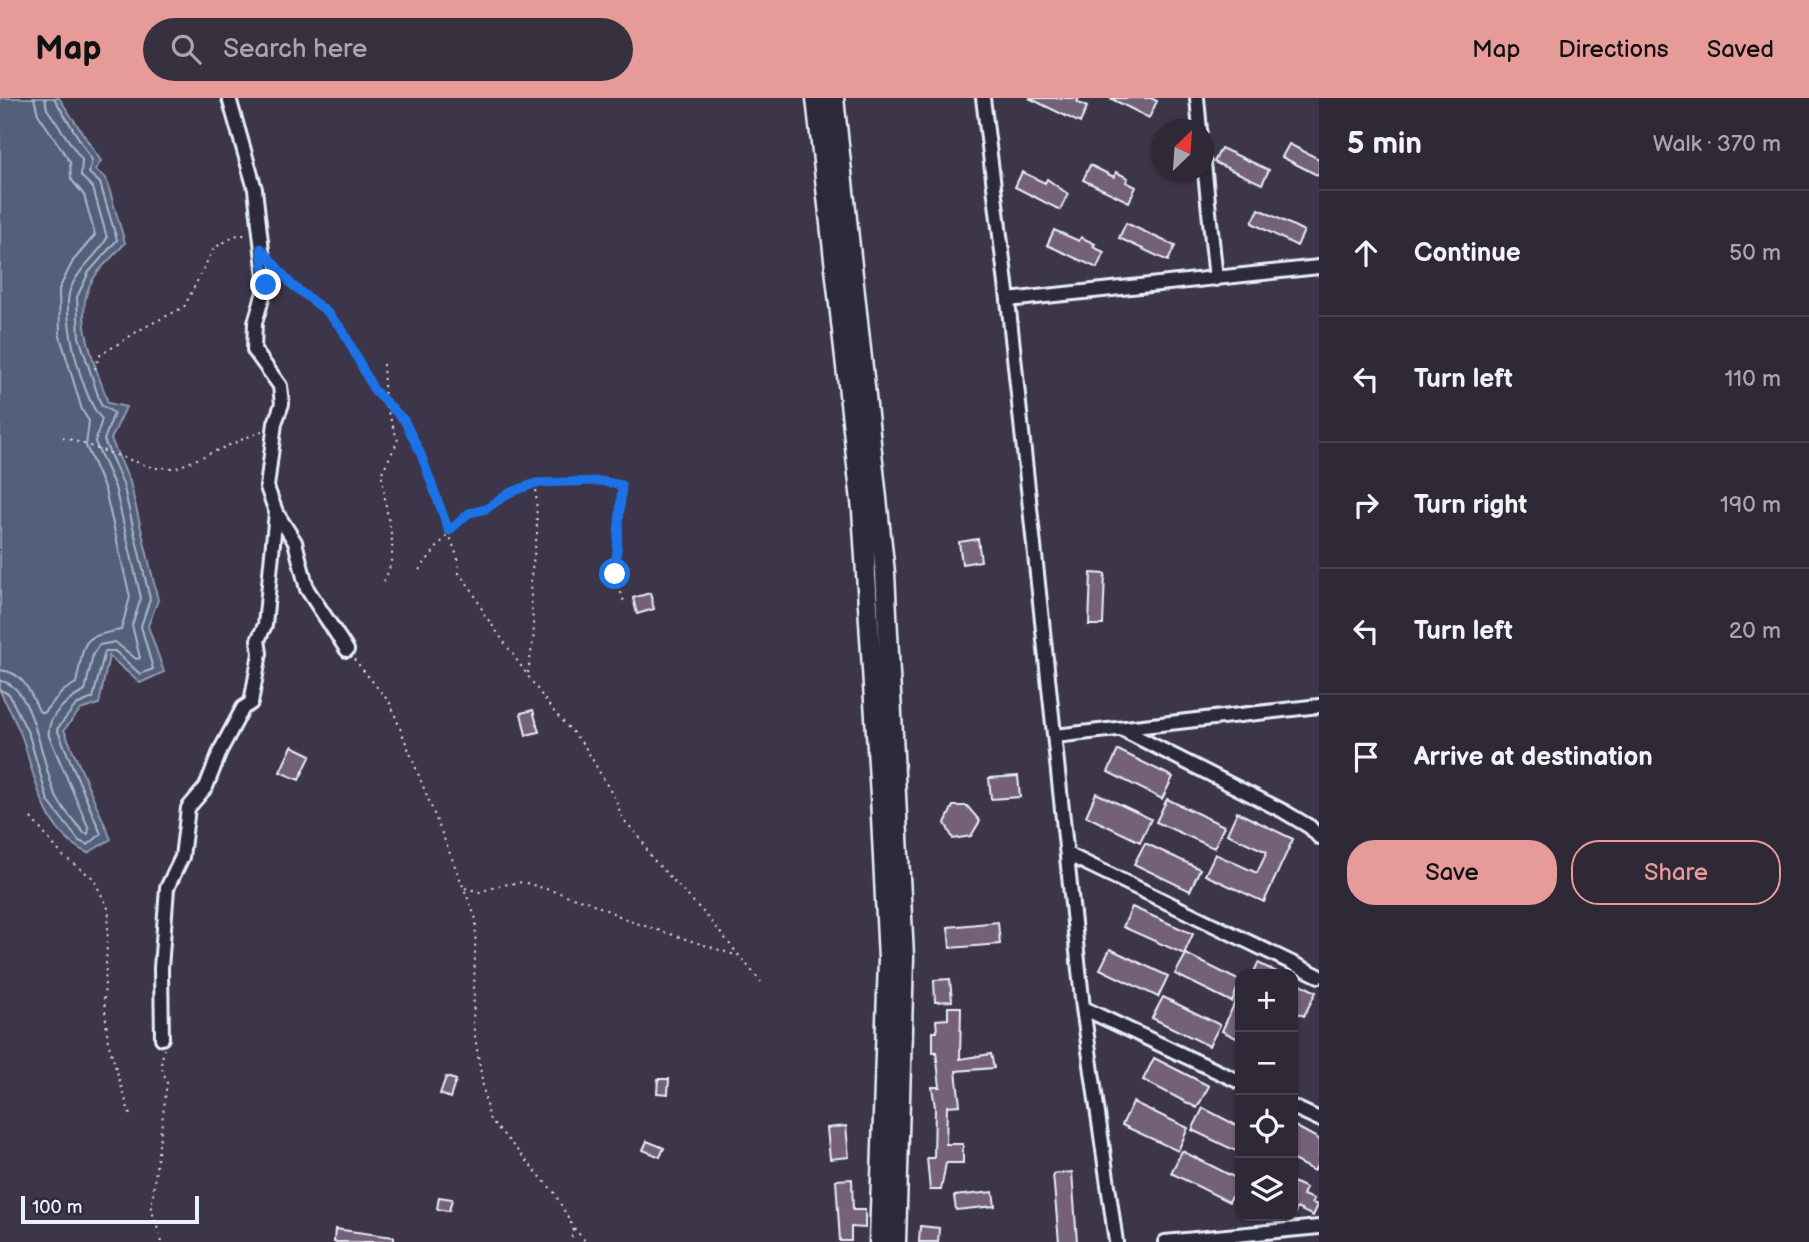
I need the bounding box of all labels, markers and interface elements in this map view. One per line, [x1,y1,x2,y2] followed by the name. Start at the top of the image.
[143,18,633,81] search box
[35,29,101,69] text: Map
[167,30,205,68] icon: search
[223,34,367,65] text: Search here
[1472,35,1520,64] text: Map
[1558,35,1669,64] text: Directions
[1707,35,1774,64] text: Saved
[1151,119,1214,182] north arrow
[1347,126,1422,162] text: 5 min
[1653,130,1781,158] text: Walk · 370 m
[1347,234,1385,272] icon: ahead
[1414,238,1521,269] text: Continue
[1729,239,1781,267] text: 50 m
[250,269,281,300] route end
[1347,360,1385,398] icon: left
[1414,364,1513,395] text: Turn left
[1724,365,1781,393] text: 110 m
[1347,486,1385,524] icon: right
[1414,490,1527,521] text: Turn right
[1720,491,1781,519] text: 190 m
[599,558,630,589] route start
[1347,612,1385,650] icon: left
[1414,616,1513,647] text: Turn left
[1729,617,1781,645] text: 20 m
[1347,738,1385,776] icon: arrive
[1414,742,1653,773] text: Arrive at destination
[1347,840,1557,905] button: Save
[1571,840,1781,905] button: Share
[1235,969,1298,1221] map controls
[1235,969,1298,1032] button: +
[1235,1032,1298,1095] button: −
[1235,1095,1298,1158] button: locate
[1235,1158,1298,1221] button: layers
[21,1193,200,1225] scale bar
[32,1196,83,1219] text: 100 m

